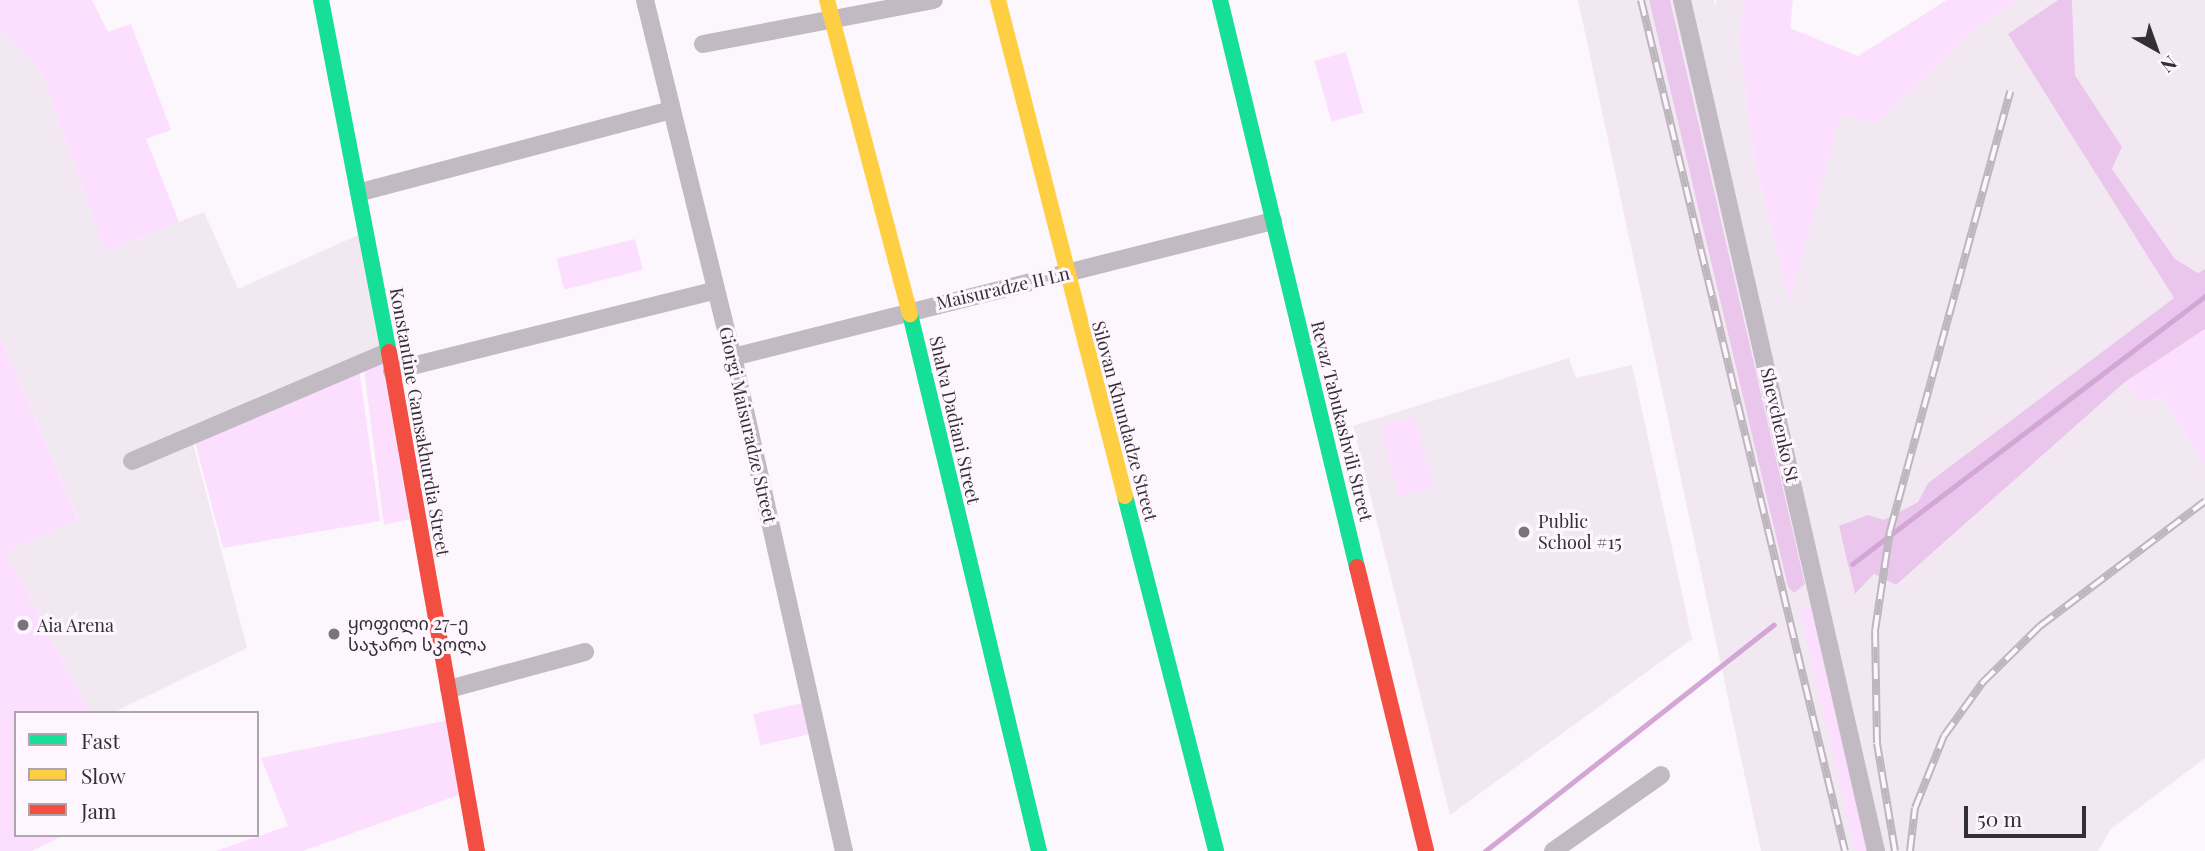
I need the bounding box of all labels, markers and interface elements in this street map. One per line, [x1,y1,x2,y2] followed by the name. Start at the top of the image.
[2121,14,2191,84] north arrow
[2156,51,2183,79] text: N
[934,262,1072,314] street label: Maisuradze II Ln
[386,286,454,558] street label: Konstantine Gamsakhurdia Street
[1088,318,1162,524] street label: Silovan Khundadze Street
[1307,318,1377,524] street label: Revaz Tabukashvili Street
[715,324,781,526] street label: Giorgi Maisuradze Street
[925,334,985,506] street label: Shalva Dadiani Street
[1756,366,1804,484] street label: Shevchenko St
[1538,511,1622,554] place label: Public School #15
[1516,524,1532,540] marker: Public School #15
[348,613,487,656] place label: ყოფილი 27-ე საჯარო სკოლა
[37,614,115,636] place label: Aia Arena
[15,617,31,633] marker: Aia Arena
[326,626,342,642] marker: ყოფილი 27-ე საჯარო სკოლა
[14,711,259,837] legend
[81,726,120,754] text: Fast
[81,761,126,789] text: Slow
[1967,792,2090,836] scale bar
[81,796,117,824] text: Jam
[1977,804,2022,832] text: 50 m

